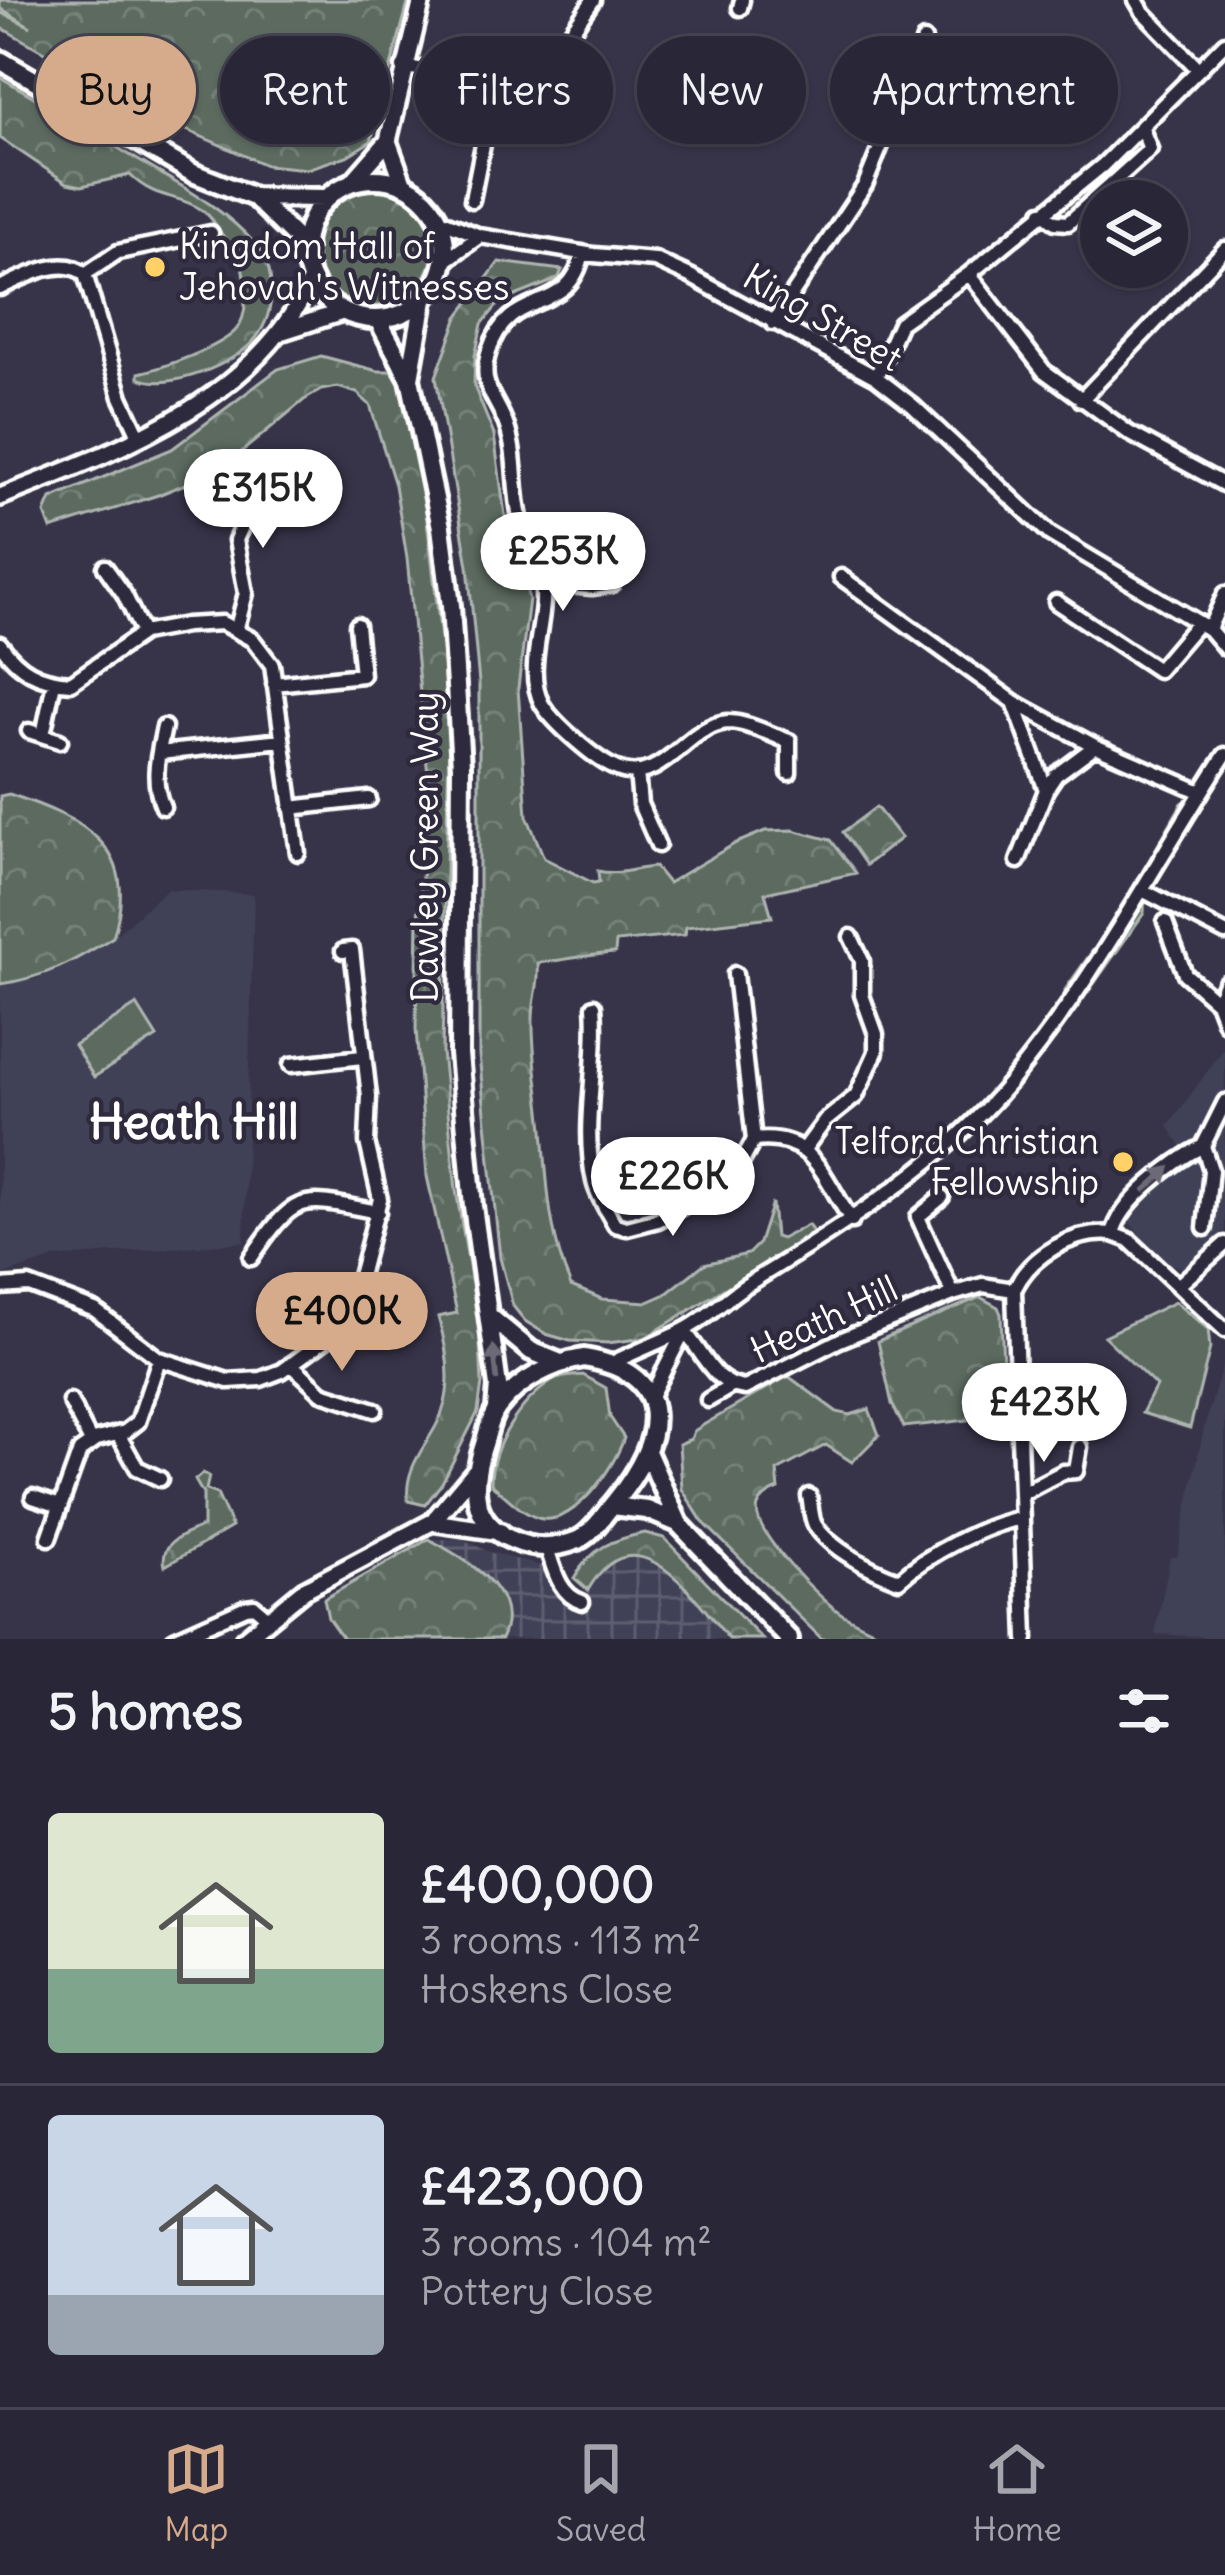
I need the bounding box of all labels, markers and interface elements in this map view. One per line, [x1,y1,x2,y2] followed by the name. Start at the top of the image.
[36,36,196,144] chip: Buy
[220,36,390,144] chip: Rent
[414,36,613,144] chip: Filters
[637,36,806,144] chip: New
[830,36,1118,144] chip: Apartment
[1080,180,1188,288] map controls
[1080,180,1188,288] button: layers
[179,224,509,310] place label: Kingdom Hall of Jehovah's Witnesses
[142,254,168,280] marker: Kingdom Hall of Jehovah's Witnesses
[735,254,910,381] street label: King Street
[179,449,347,551] pin: £315K
[211,463,315,512] text: £315K
[479,512,647,614] pin: £253K
[508,526,618,575] text: £253K
[403,691,448,1003] street label: Dawley Green Way
[89,1092,299,1152] district label: Heath Hill
[834,1119,1099,1205] place label: Telford Christian Fellowship
[589,1137,757,1239] pin: £226K
[1110,1149,1136,1175] marker: Telford Christian Fellowship
[618,1151,728,1200] text: £226K
[1143,1166,1172,1193] one-way arrow
[744,1266,905,1373] street label: Heath Hill
[258,1272,426,1374] pin: £400K
[283,1286,401,1335] text: £400K
[486,1344,505,1381] one-way arrow
[960,1363,1128,1465] pin: £423K
[989,1377,1099,1426] text: £423K
[1111,1678,1177,1744] icon: filters
[48,1679,243,1743] text: 5 homes
[420,1852,655,1916] text: £400,000
[144,1861,288,2005] icon: home
[420,1916,701,1965] text: 3 rooms · 113 m²
[420,1965,673,2014] text: Hoskens Close
[420,2154,644,2218] text: £423,000
[144,2163,288,2307] icon: home
[420,2218,712,2267] text: 3 rooms · 104 m²
[420,2267,654,2316] text: Pottery Close
[163,2436,229,2550] tab: Map
[556,2436,646,2550] tab: Saved
[973,2436,1062,2550] tab: Home

